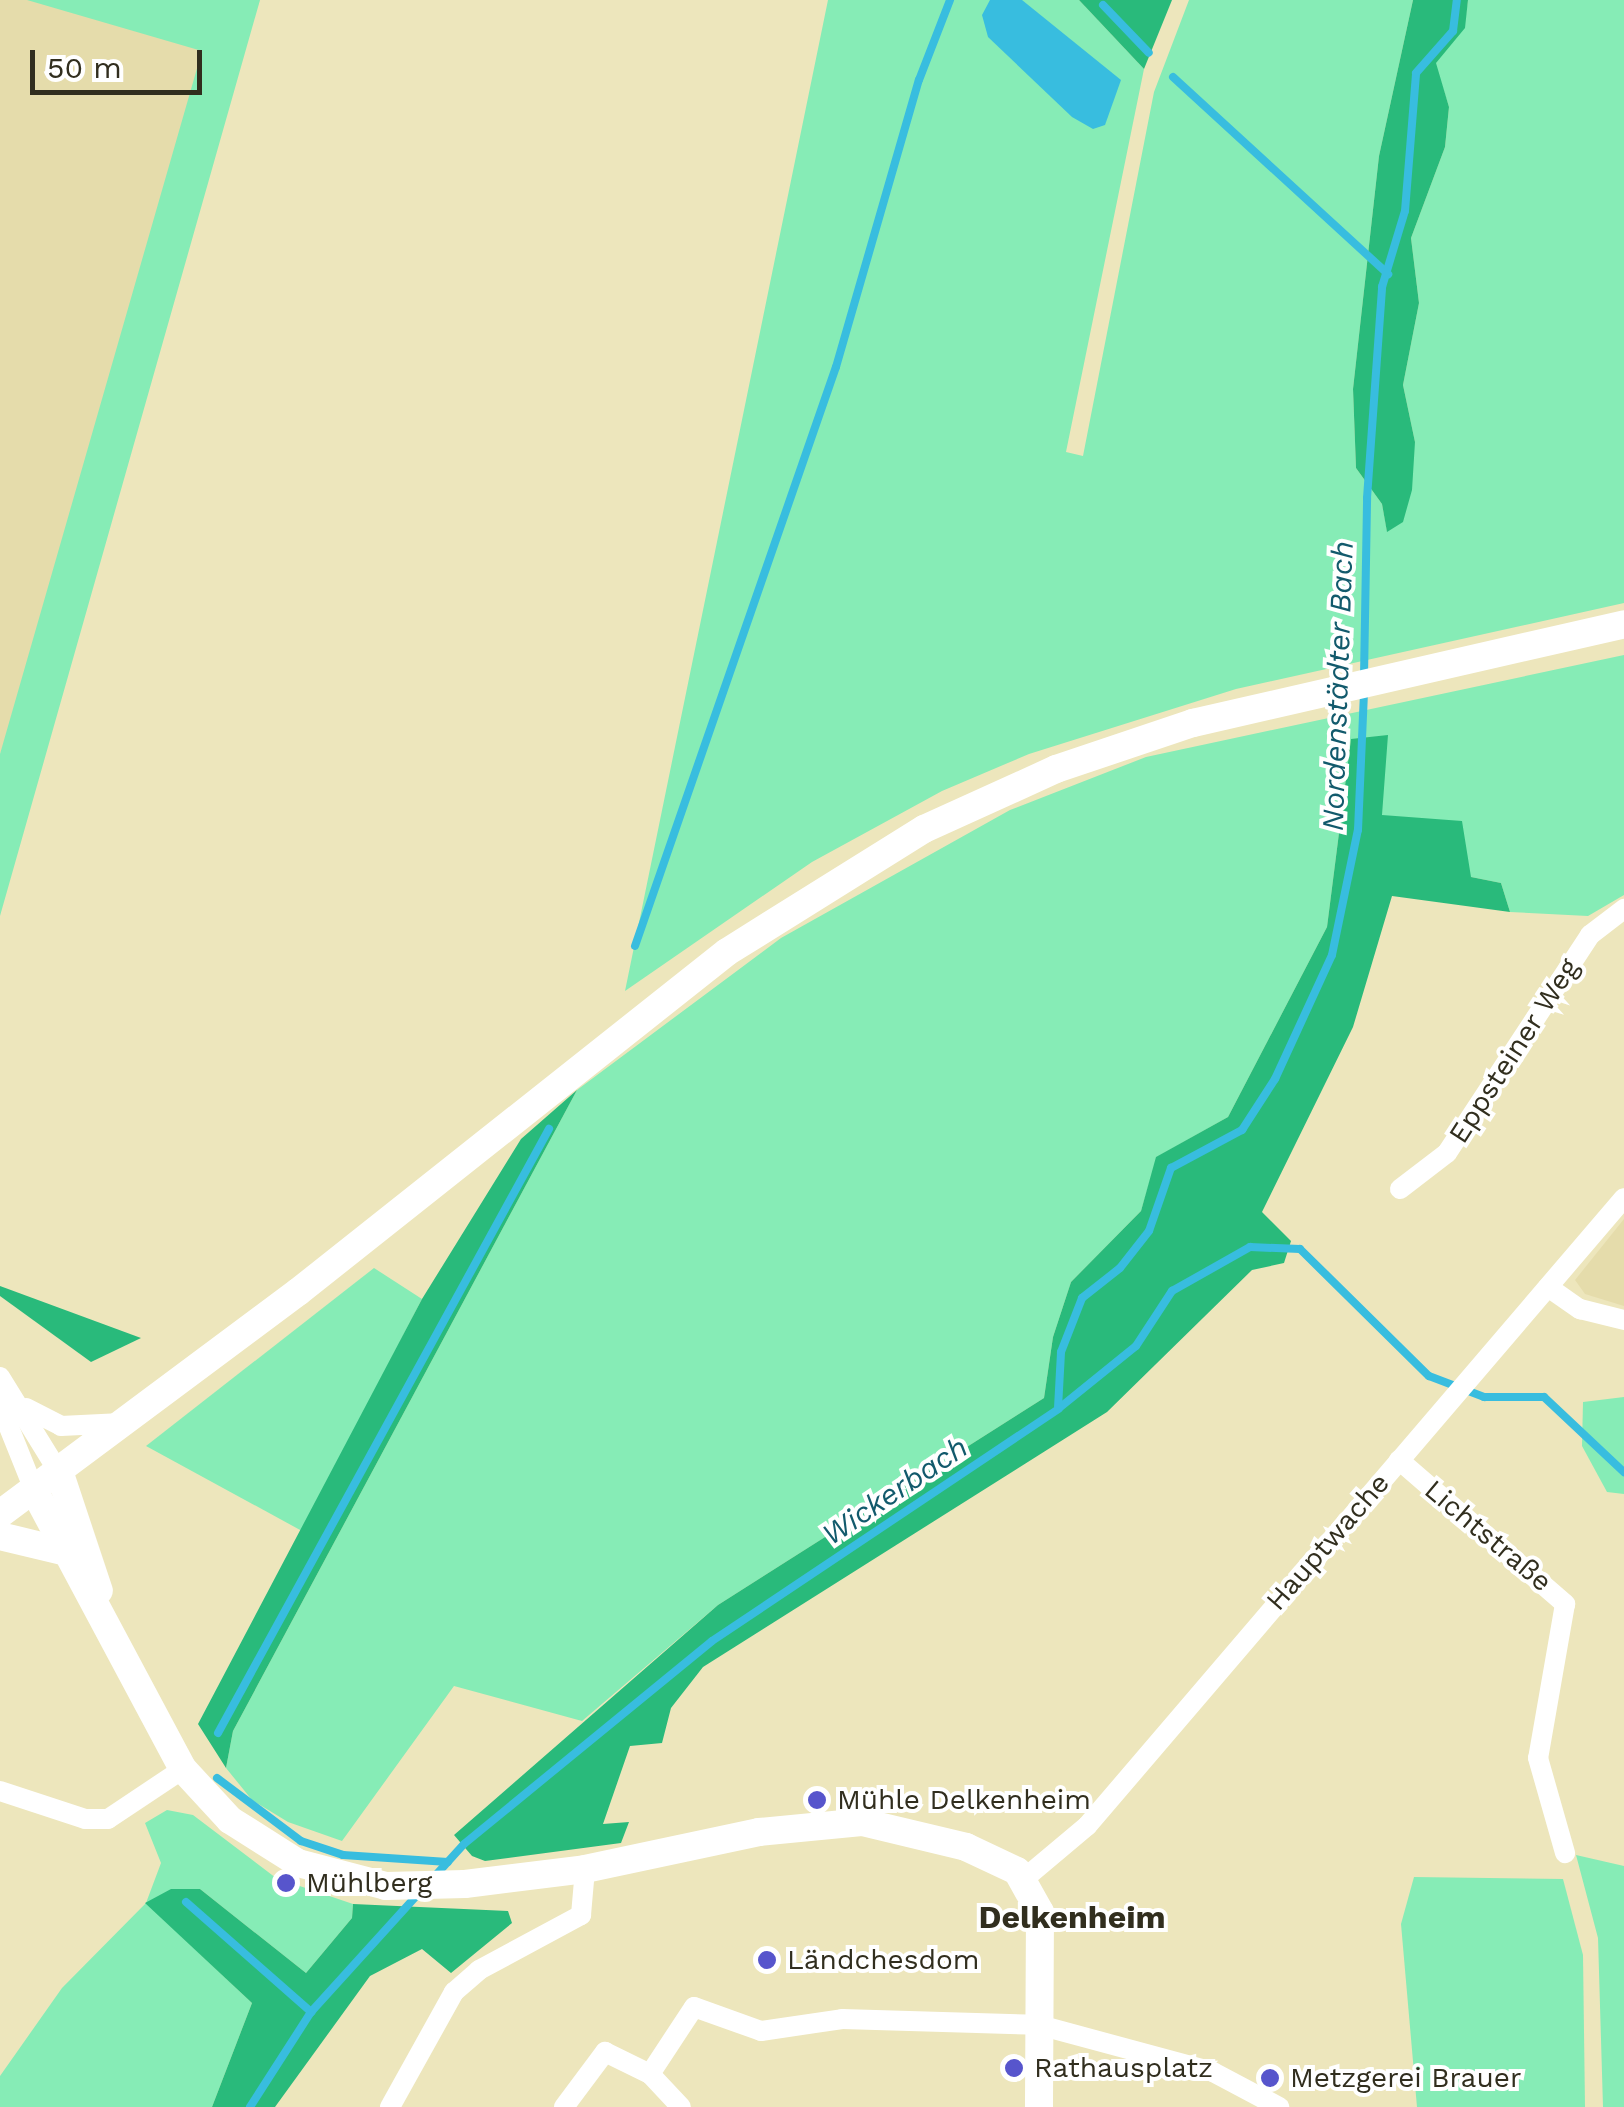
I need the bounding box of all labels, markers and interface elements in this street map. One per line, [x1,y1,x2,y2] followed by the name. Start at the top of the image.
[35,30,208,92] scale bar
[47,50,122,85] text: 50 m
[1315,540,1361,832] water label: Nordenstädter Bach
[1441,952,1587,1150] street label: Eppsteiner Weg
[815,1429,975,1553] water label: Wickerbach
[1259,1467,1397,1617] street label: Hauptwache
[1418,1473,1558,1599] street label: Lichtstraße
[837,1783,1091,1817] place label: Mühle Delkenheim
[806,1789,828,1811] marker: Mühle Delkenheim
[306,1866,432,1900] place label: Mühlberg
[275,1872,297,1894] marker: Mühlberg
[978,1898,1166,1936] district label: Delkenheim
[787,1943,979,1977] place label: Ländchesdom
[756,1949,778,1971] marker: Ländchesdom
[1034,2051,1213,2085] place label: Rathausplatz
[1003,2057,1025,2079] marker: Rathausplatz
[1290,2061,1521,2095] place label: Metzgerei Brauer
[1259,2067,1281,2089] marker: Metzgerei Brauer

